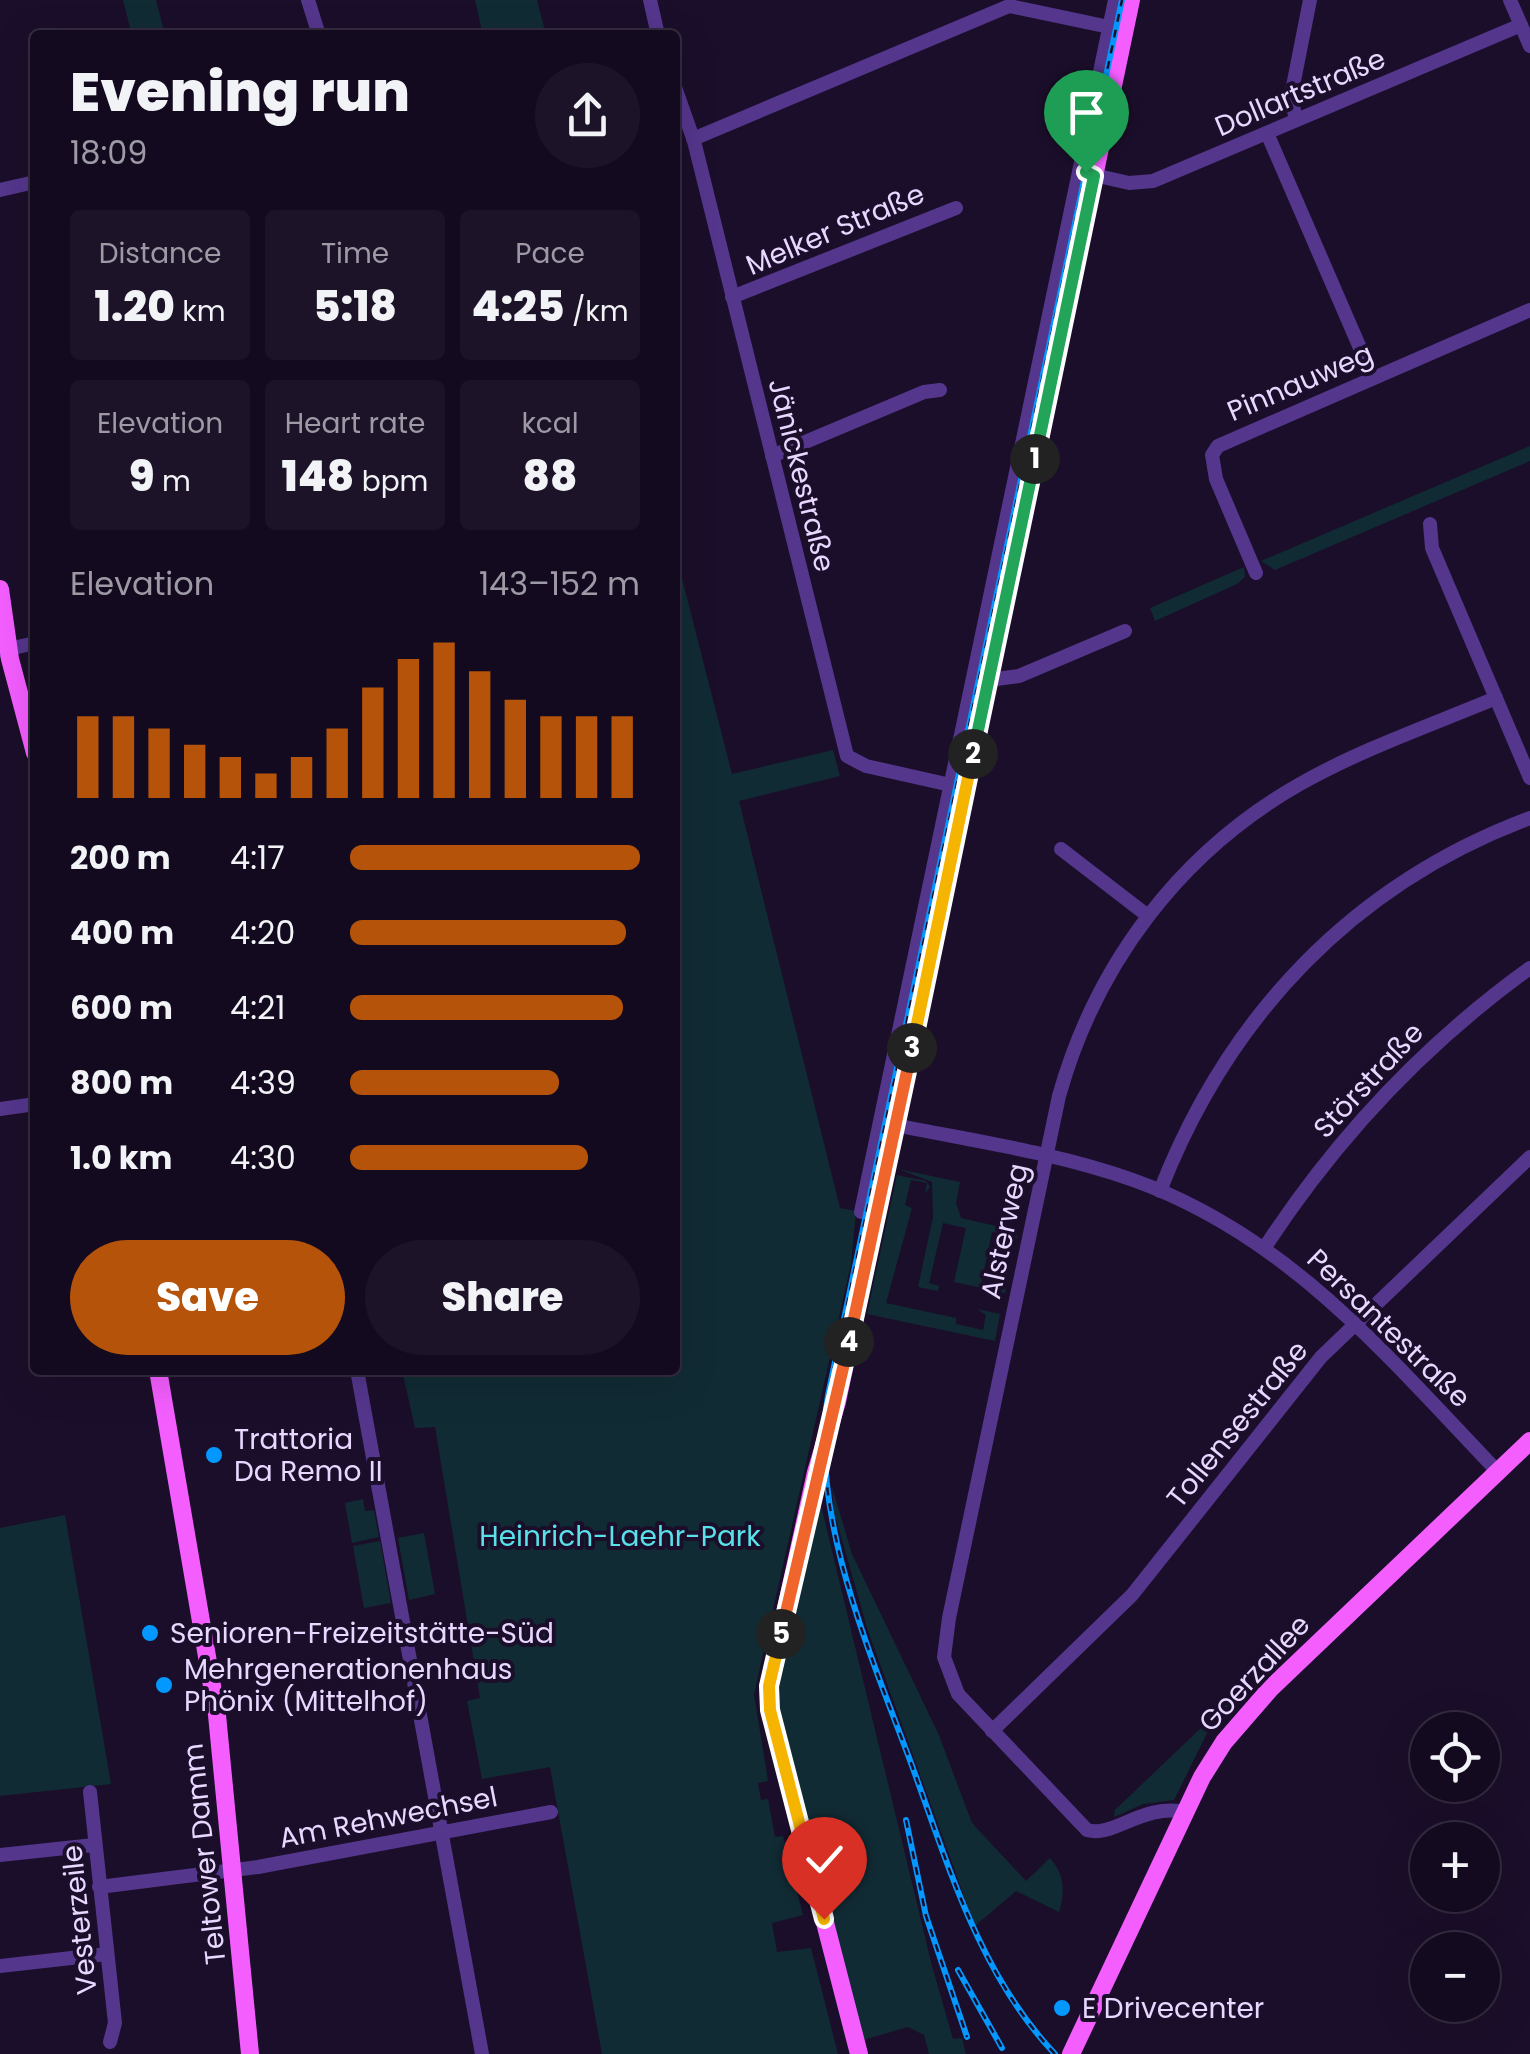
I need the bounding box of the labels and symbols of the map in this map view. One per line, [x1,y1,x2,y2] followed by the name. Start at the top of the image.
[1209,39,1391,146] street label: Dollartstraße
[1044,70,1129,173] pin
[740,174,930,285] street label: Melker Straße
[1221,334,1379,431] street label: Pinnauweg
[759,374,844,576] street label: Jänickestraße
[1010,434,1060,484] pin: 1
[948,729,998,779] pin: 2
[1304,1014,1432,1147] street label: Störstraße
[887,1023,937,1073] pin: 3
[971,1160,1038,1302] street label: Alsterweg
[1298,1240,1479,1417] street label: Persantestraße
[824,1317,874,1367] pin: 4
[1158,1332,1317,1516] street label: Tollensestraße
[234,1420,383,1491] place label: Trattoria Da Remo II
[203,1444,225,1466] marker: Trattoria Da Remo II
[479,1517,761,1556] park label: Heinrich-Laehr-Park
[1190,1606,1319,1741] street label: Goerzallee
[756,1609,806,1659] pin: 5
[170,1614,554,1653] place label: Senioren-Freizeitstätte-Süd
[139,1622,161,1644] marker: Senioren-Freizeitstätte-Süd
[184,1650,512,1721] place label: Mehrgenerationenhaus Phönix (Mittelhof)
[153,1674,175,1696] marker: Mehrgenerationenhaus Phönix (Mittelhof)
[173,1741,236,1966] street label: Teltower Damm
[276,1777,501,1858] street label: Am Rehwechsel
[782,1817,867,1920] pin
[52,1843,107,1997] street label: Vesterzeile
[1082,1989,1264,2028] place label: E Drivecenter
[1051,1997,1073,2019] marker: E Drivecenter

